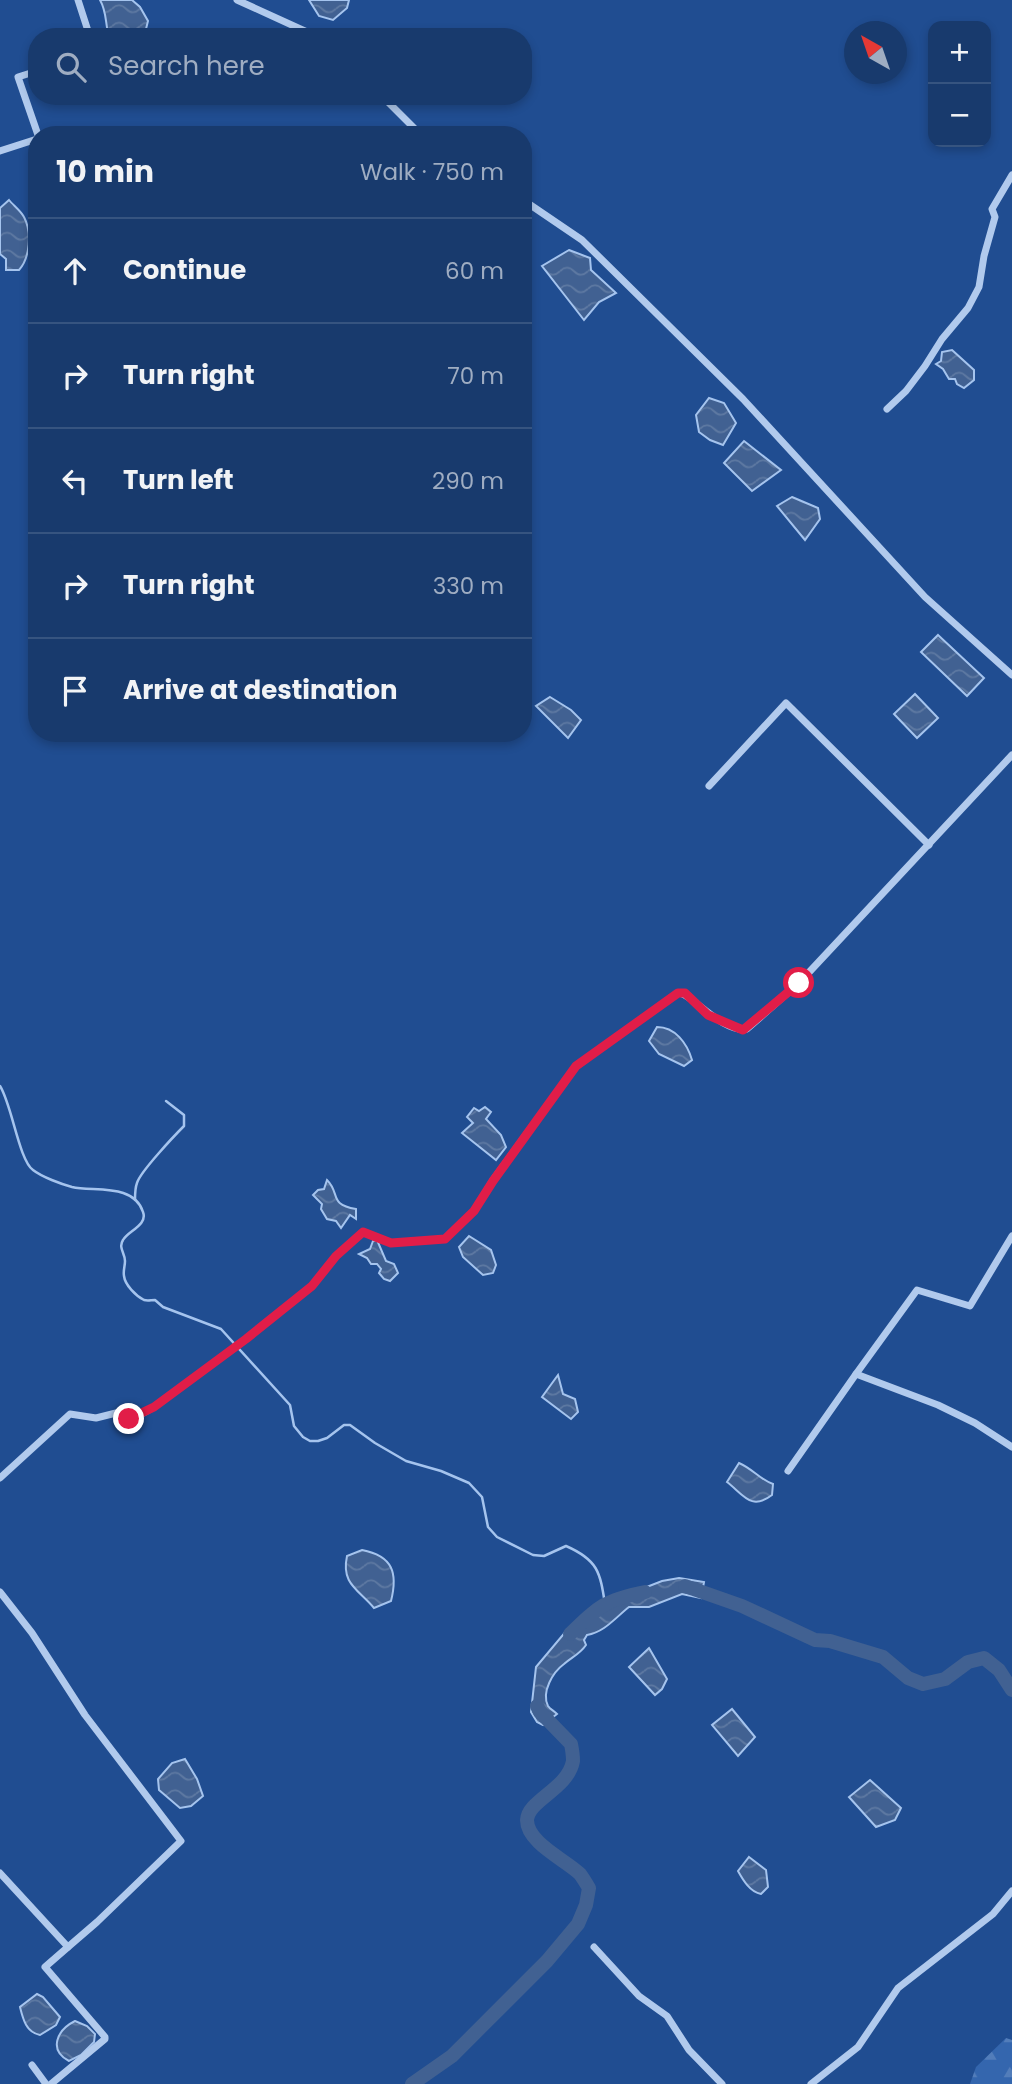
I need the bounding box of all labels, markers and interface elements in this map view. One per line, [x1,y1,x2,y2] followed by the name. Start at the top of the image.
[844,21,907,84] north arrow
[928,21,991,147] map controls
[928,21,991,84] button: +
[28,28,532,105] search box
[52,48,90,86] icon: search
[108,48,265,84] text: Search here
[928,84,991,147] button: −
[56,150,154,193] text: 10 min
[360,156,504,188] text: Walk · 750 m
[56,252,94,290] icon: ahead
[123,252,246,288] text: Continue
[445,255,504,287] text: 60 m
[56,357,94,395] icon: right
[123,357,255,393] text: Turn right
[447,360,504,392] text: 70 m
[56,462,94,500] icon: left
[123,462,234,498] text: Turn left
[432,465,504,497] text: 290 m
[56,567,94,605] icon: right
[123,567,255,603] text: Turn right
[433,570,504,602] text: 330 m
[56,672,94,710] icon: arrive
[123,672,398,708] text: Arrive at destination
[783,967,814,998] route start
[113,1403,144,1434] route end

